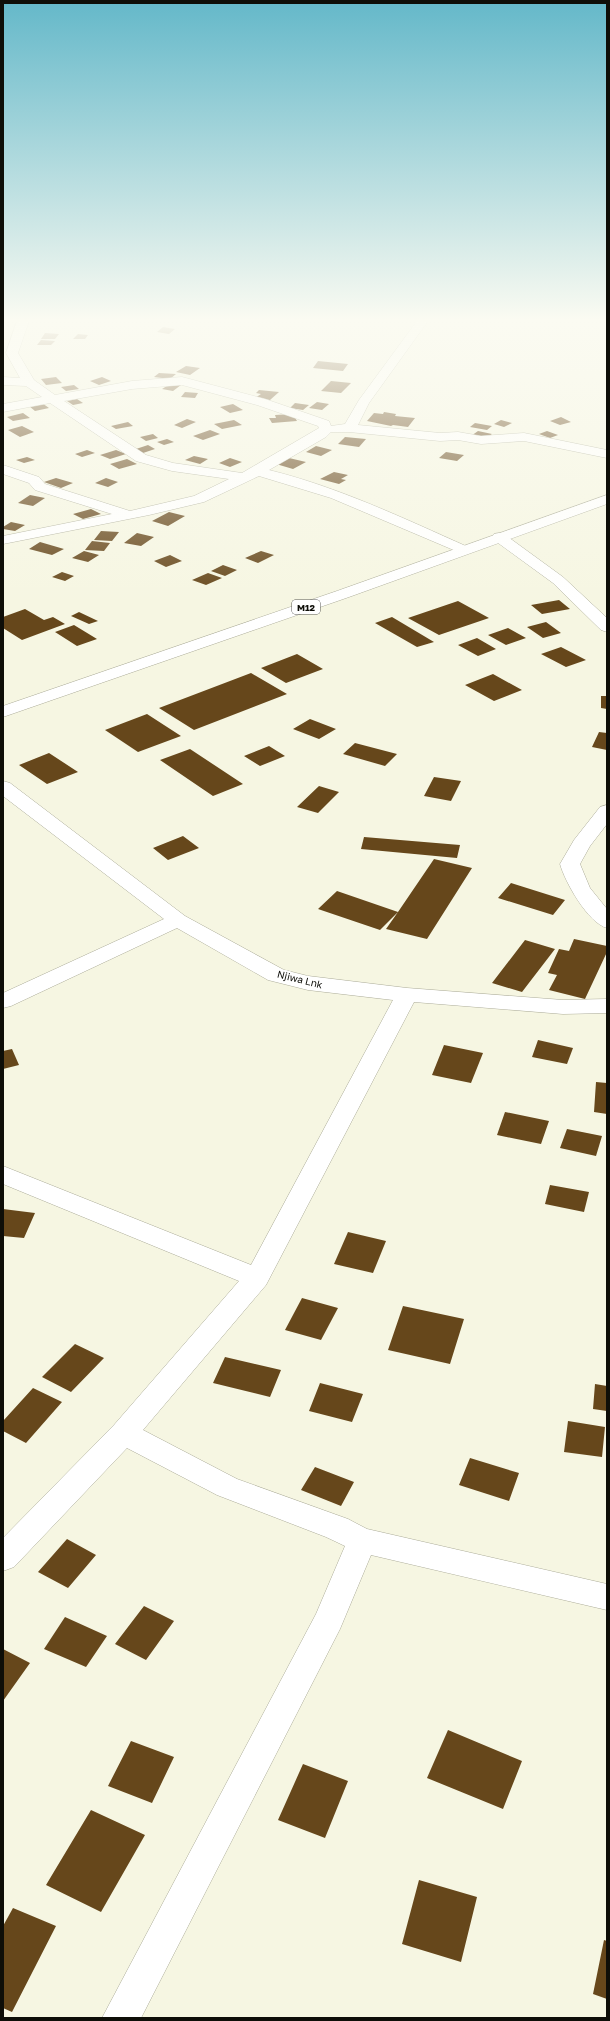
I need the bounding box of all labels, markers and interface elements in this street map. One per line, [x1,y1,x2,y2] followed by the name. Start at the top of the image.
[292,600,320,614] road number: M12
[276,968,324,991] street label: Njiwa Lnk

